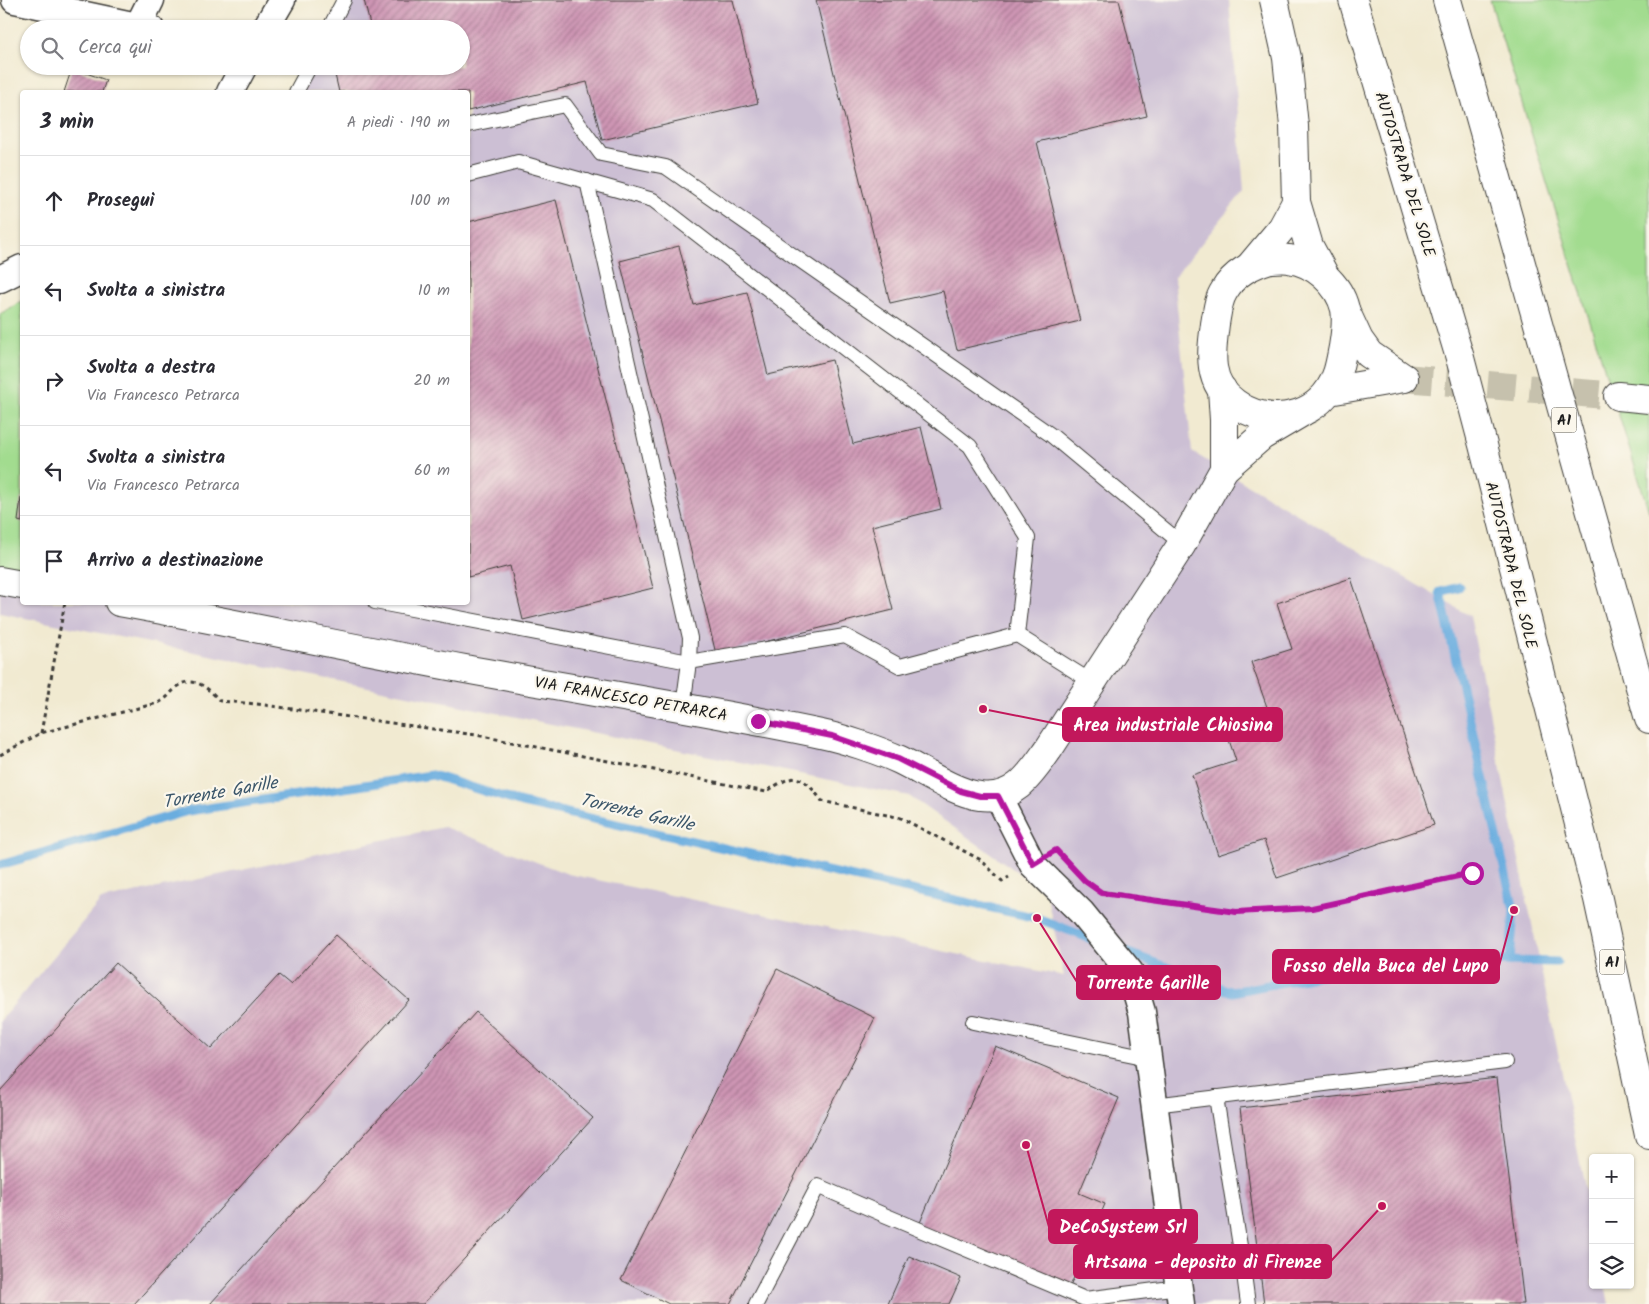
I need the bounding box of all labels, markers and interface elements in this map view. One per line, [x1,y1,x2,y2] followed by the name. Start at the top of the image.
[20,20,470,75] search box
[78,33,152,63] text: Cerca qui
[38,34,66,62] icon: search
[1368,89,1442,261] street label: AUTOSTRADA DEL SOLE
[40,106,94,139] text: 3 min
[347,110,450,135] text: A piedi · 190 m
[87,186,154,216] text: Prosegui
[40,187,68,215] icon: ahead
[410,188,450,213] text: 100 m
[87,276,225,306] text: Svolta a sinistra
[40,277,68,305] icon: left
[418,278,450,303] text: 10 m
[87,353,215,383] text: Svolta a destra
[40,367,68,395] icon: right
[414,368,450,393] text: 20 m
[87,383,240,408] text: Via Francesco Petrarca
[1552,408,1576,432] road number: A1
[87,443,225,473] text: Svolta a sinistra
[40,457,68,485] icon: left
[414,458,450,483] text: 60 m
[87,473,240,498] text: Via Francesco Petrarca
[1478,479,1544,652] street label: AUTOSTRADA DEL SOLE
[87,546,263,576] text: Arrivo a destinazione
[40,547,68,575] icon: arrive
[532,670,729,729] street label: VIA FRANCESCO PETRARCA
[1063,708,1282,741] callout: Area industriale Chiosina
[747,710,770,733] route end
[1073,712,1273,741] text: Area industriale Chiosina
[160,769,282,818] water label: Torrente Garille
[577,786,698,841] water label: Torrente Garille
[1461,862,1484,885] route start
[1273,950,1499,983] callout: Fosso della Buca del Lupo
[1600,950,1624,974] road number: A1
[1283,953,1489,982] text: Fosso della Buca del Lupo
[1077,966,1220,999] callout: Torrente Garille
[1086,970,1210,999] text: Torrente Garille
[1589,1154,1634,1289] map controls
[1589,1154,1634,1199] button: +
[1589,1199,1634,1244] button: −
[1049,1210,1197,1243] callout: DeCoSystem Srl
[1059,1214,1187,1243] text: DeCoSystem Srl
[1589,1244,1634,1289] button: layers
[1074,1245,1331,1278] callout: Artsana - deposito di Firenze
[1084,1249,1322,1278] text: Artsana - deposito di Firenze

